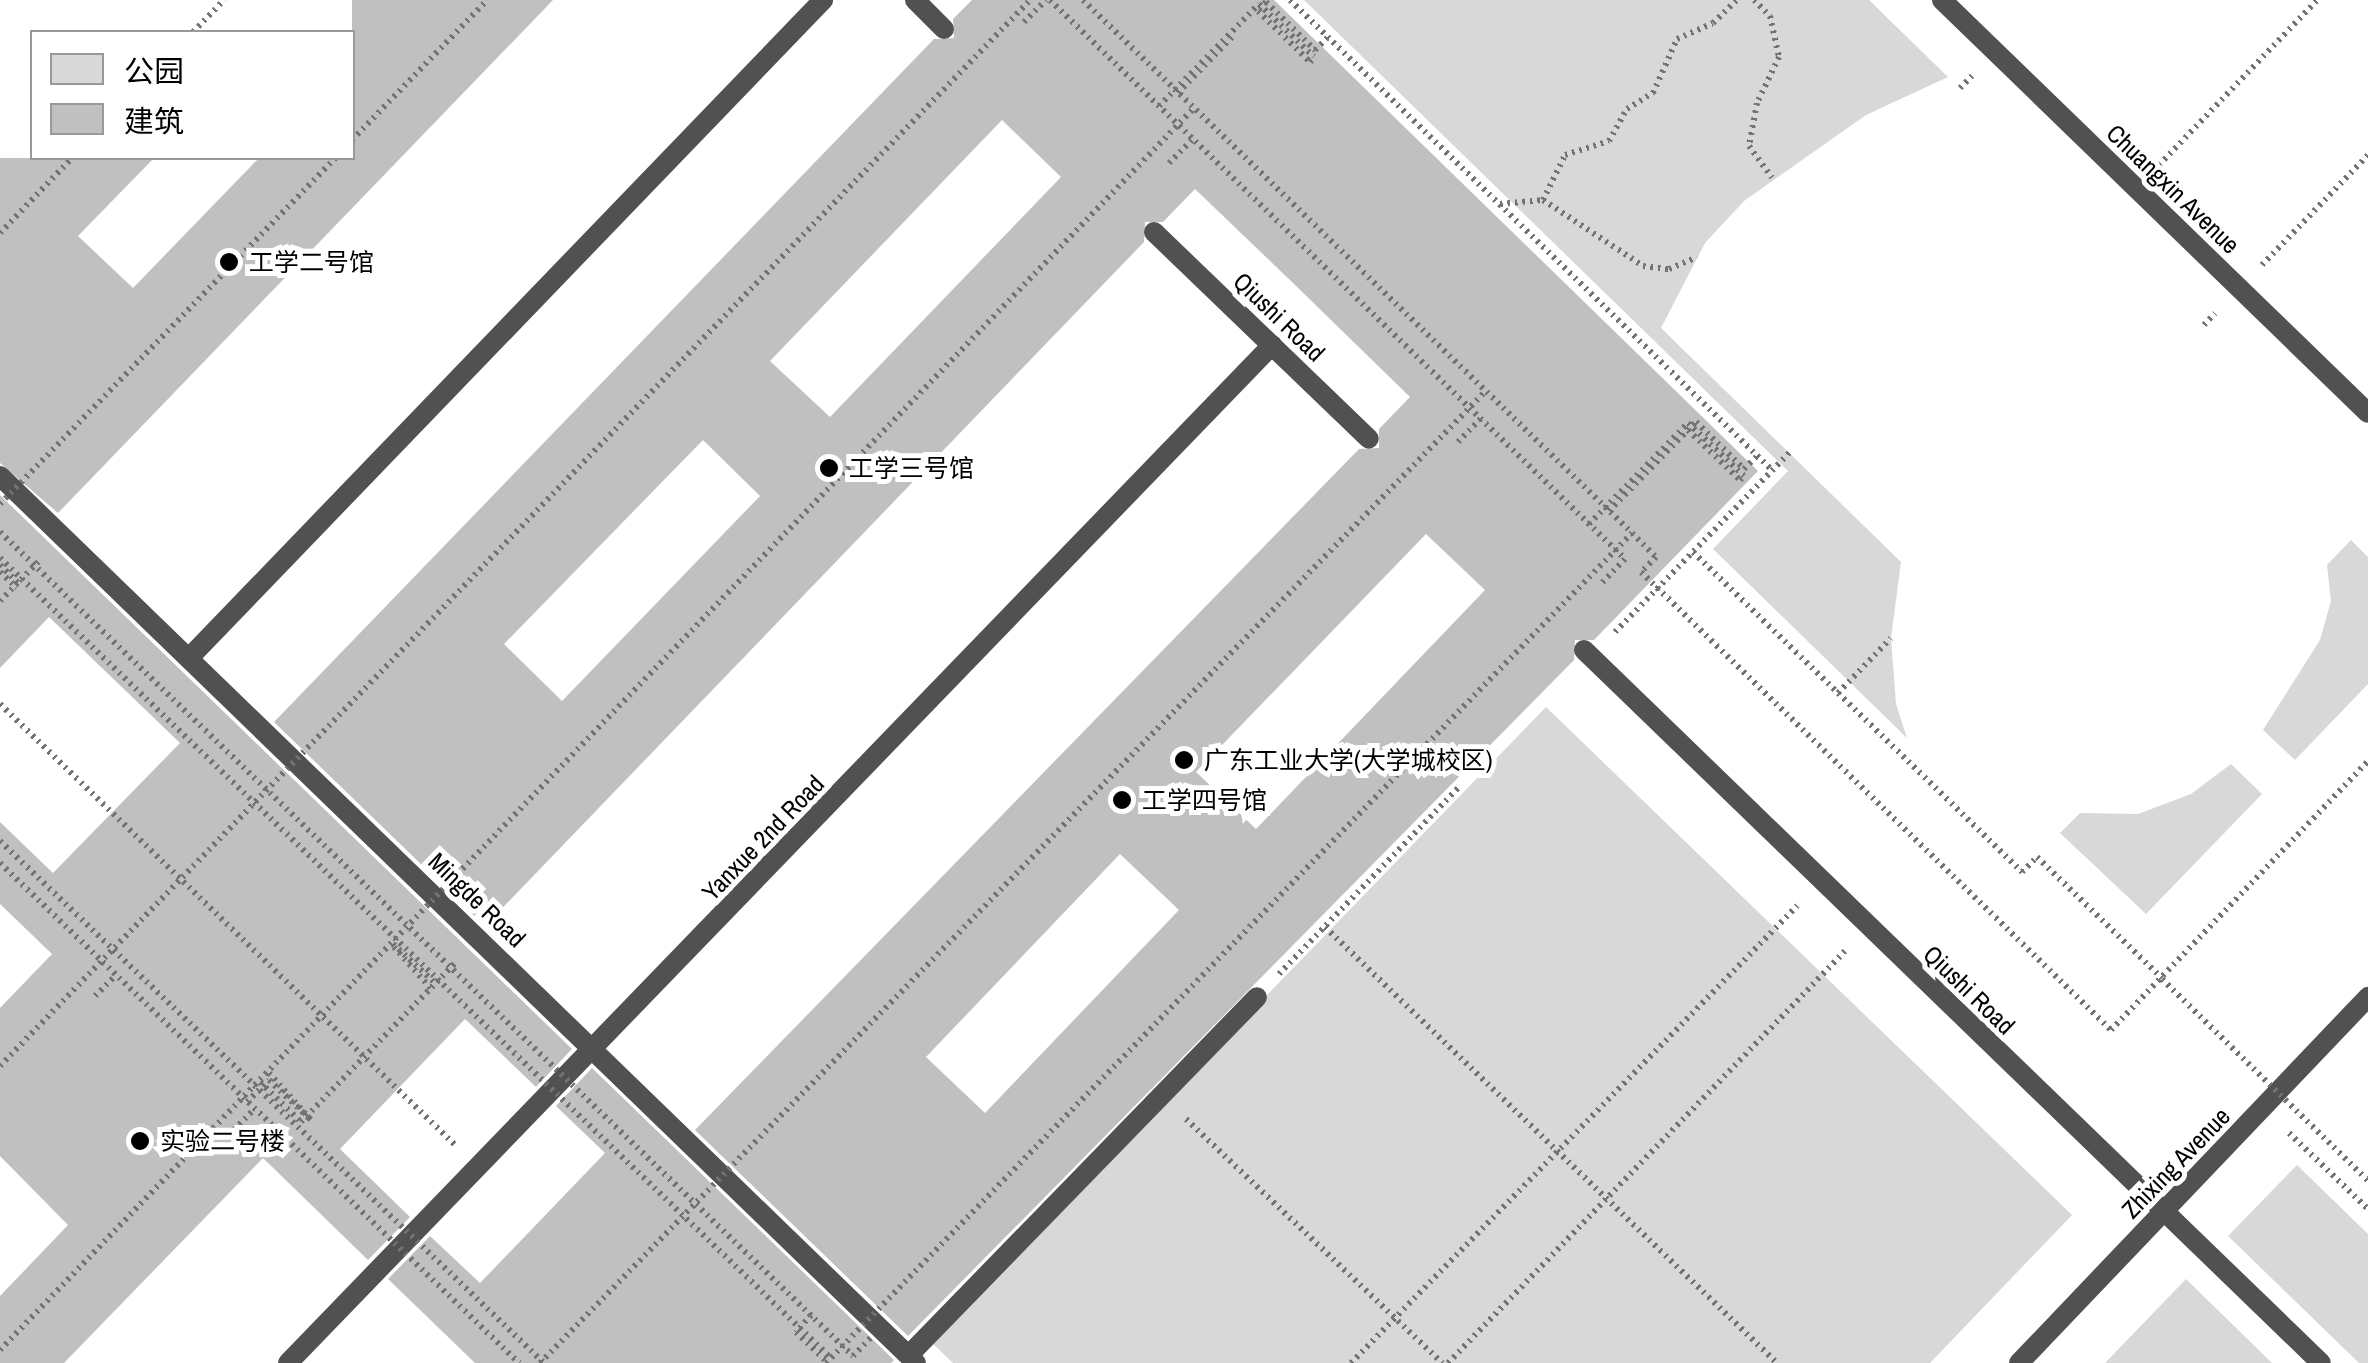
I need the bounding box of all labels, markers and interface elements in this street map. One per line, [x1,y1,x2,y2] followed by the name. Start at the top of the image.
[30,30,355,160] legend
[124,51,184,91] text: 公园
[124,101,184,141] text: 建筑
[2100,118,2246,260] street label: Chuangxin Avenue
[249,247,374,277] place label: 工学二号馆
[218,251,240,273] marker: 工学二号馆
[1227,266,1331,368] street label: Qiushi Road
[849,453,974,483] place label: 工学三号馆
[818,457,840,479] marker: 工学三号馆
[1204,745,1493,775] place label: 广东工业大学(大学城校区)
[1173,749,1195,771] marker: 广东工业大学(大学城校区)
[696,769,830,907] street label: Yanxue 2nd Road
[1142,785,1267,815] place label: 工学四号馆
[1111,789,1133,811] marker: 工学四号馆
[422,846,532,954] street label: Mingde Road
[1917,939,2021,1041] street label: Qiushi Road
[2115,1101,2237,1225] street label: Zhixing Avenue
[160,1126,285,1156] place label: 实验二号楼
[129,1130,151,1152] marker: 实验二号楼

